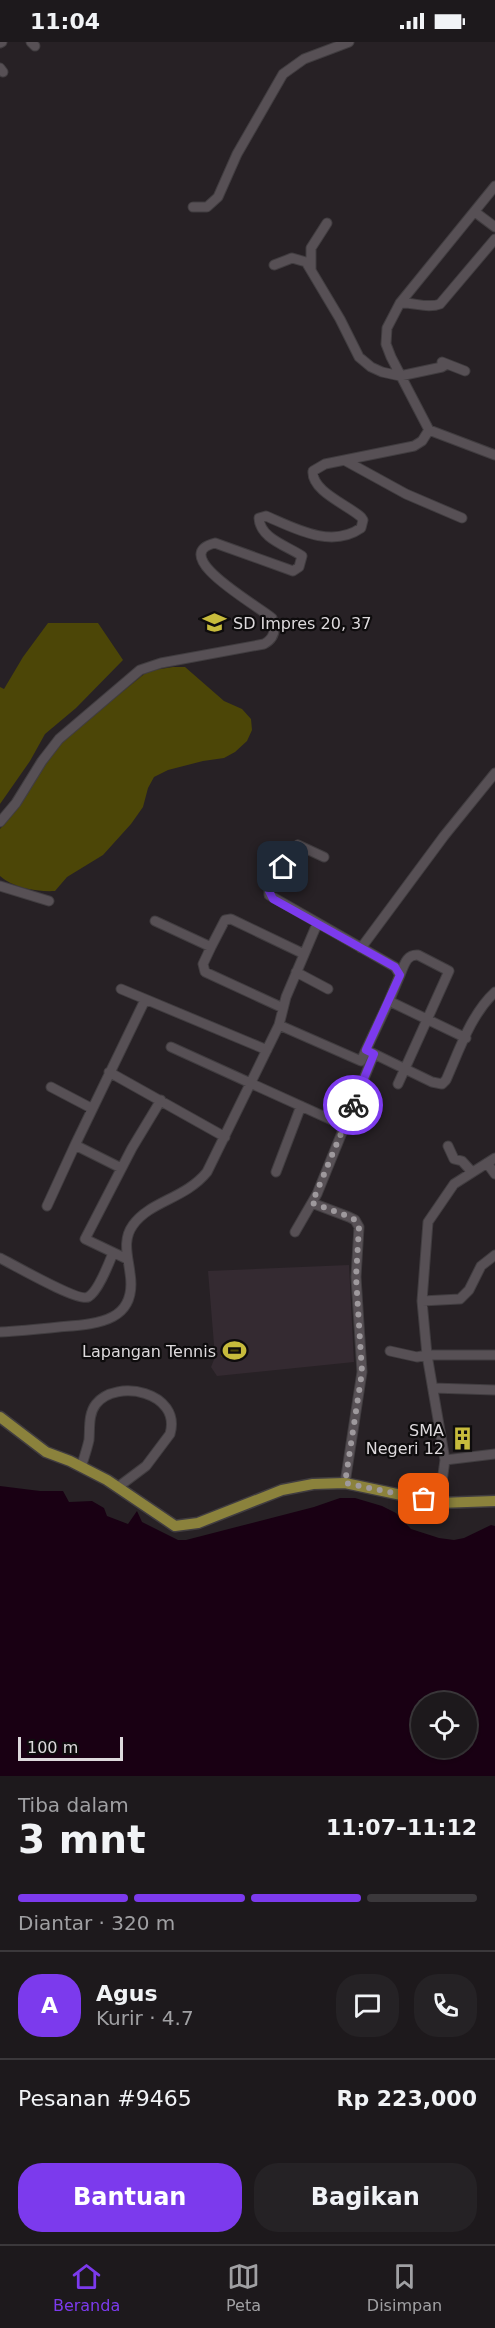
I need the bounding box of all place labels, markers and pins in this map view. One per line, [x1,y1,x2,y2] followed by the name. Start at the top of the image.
[202,610,228,636] school or university icon: SD Impres 20, 37
[233,614,371,633] place label: SD Impres 20, 37
[257,841,308,892] pin
[221,1338,247,1364] sports icon: Lapangan Tennis
[82,1342,216,1361] place label: Lapangan Tennis
[366,1421,444,1458] place label: SMA Negeri 12
[449,1426,475,1452] building icon: SMA Negeri 12
[398,1473,449,1524] pin

